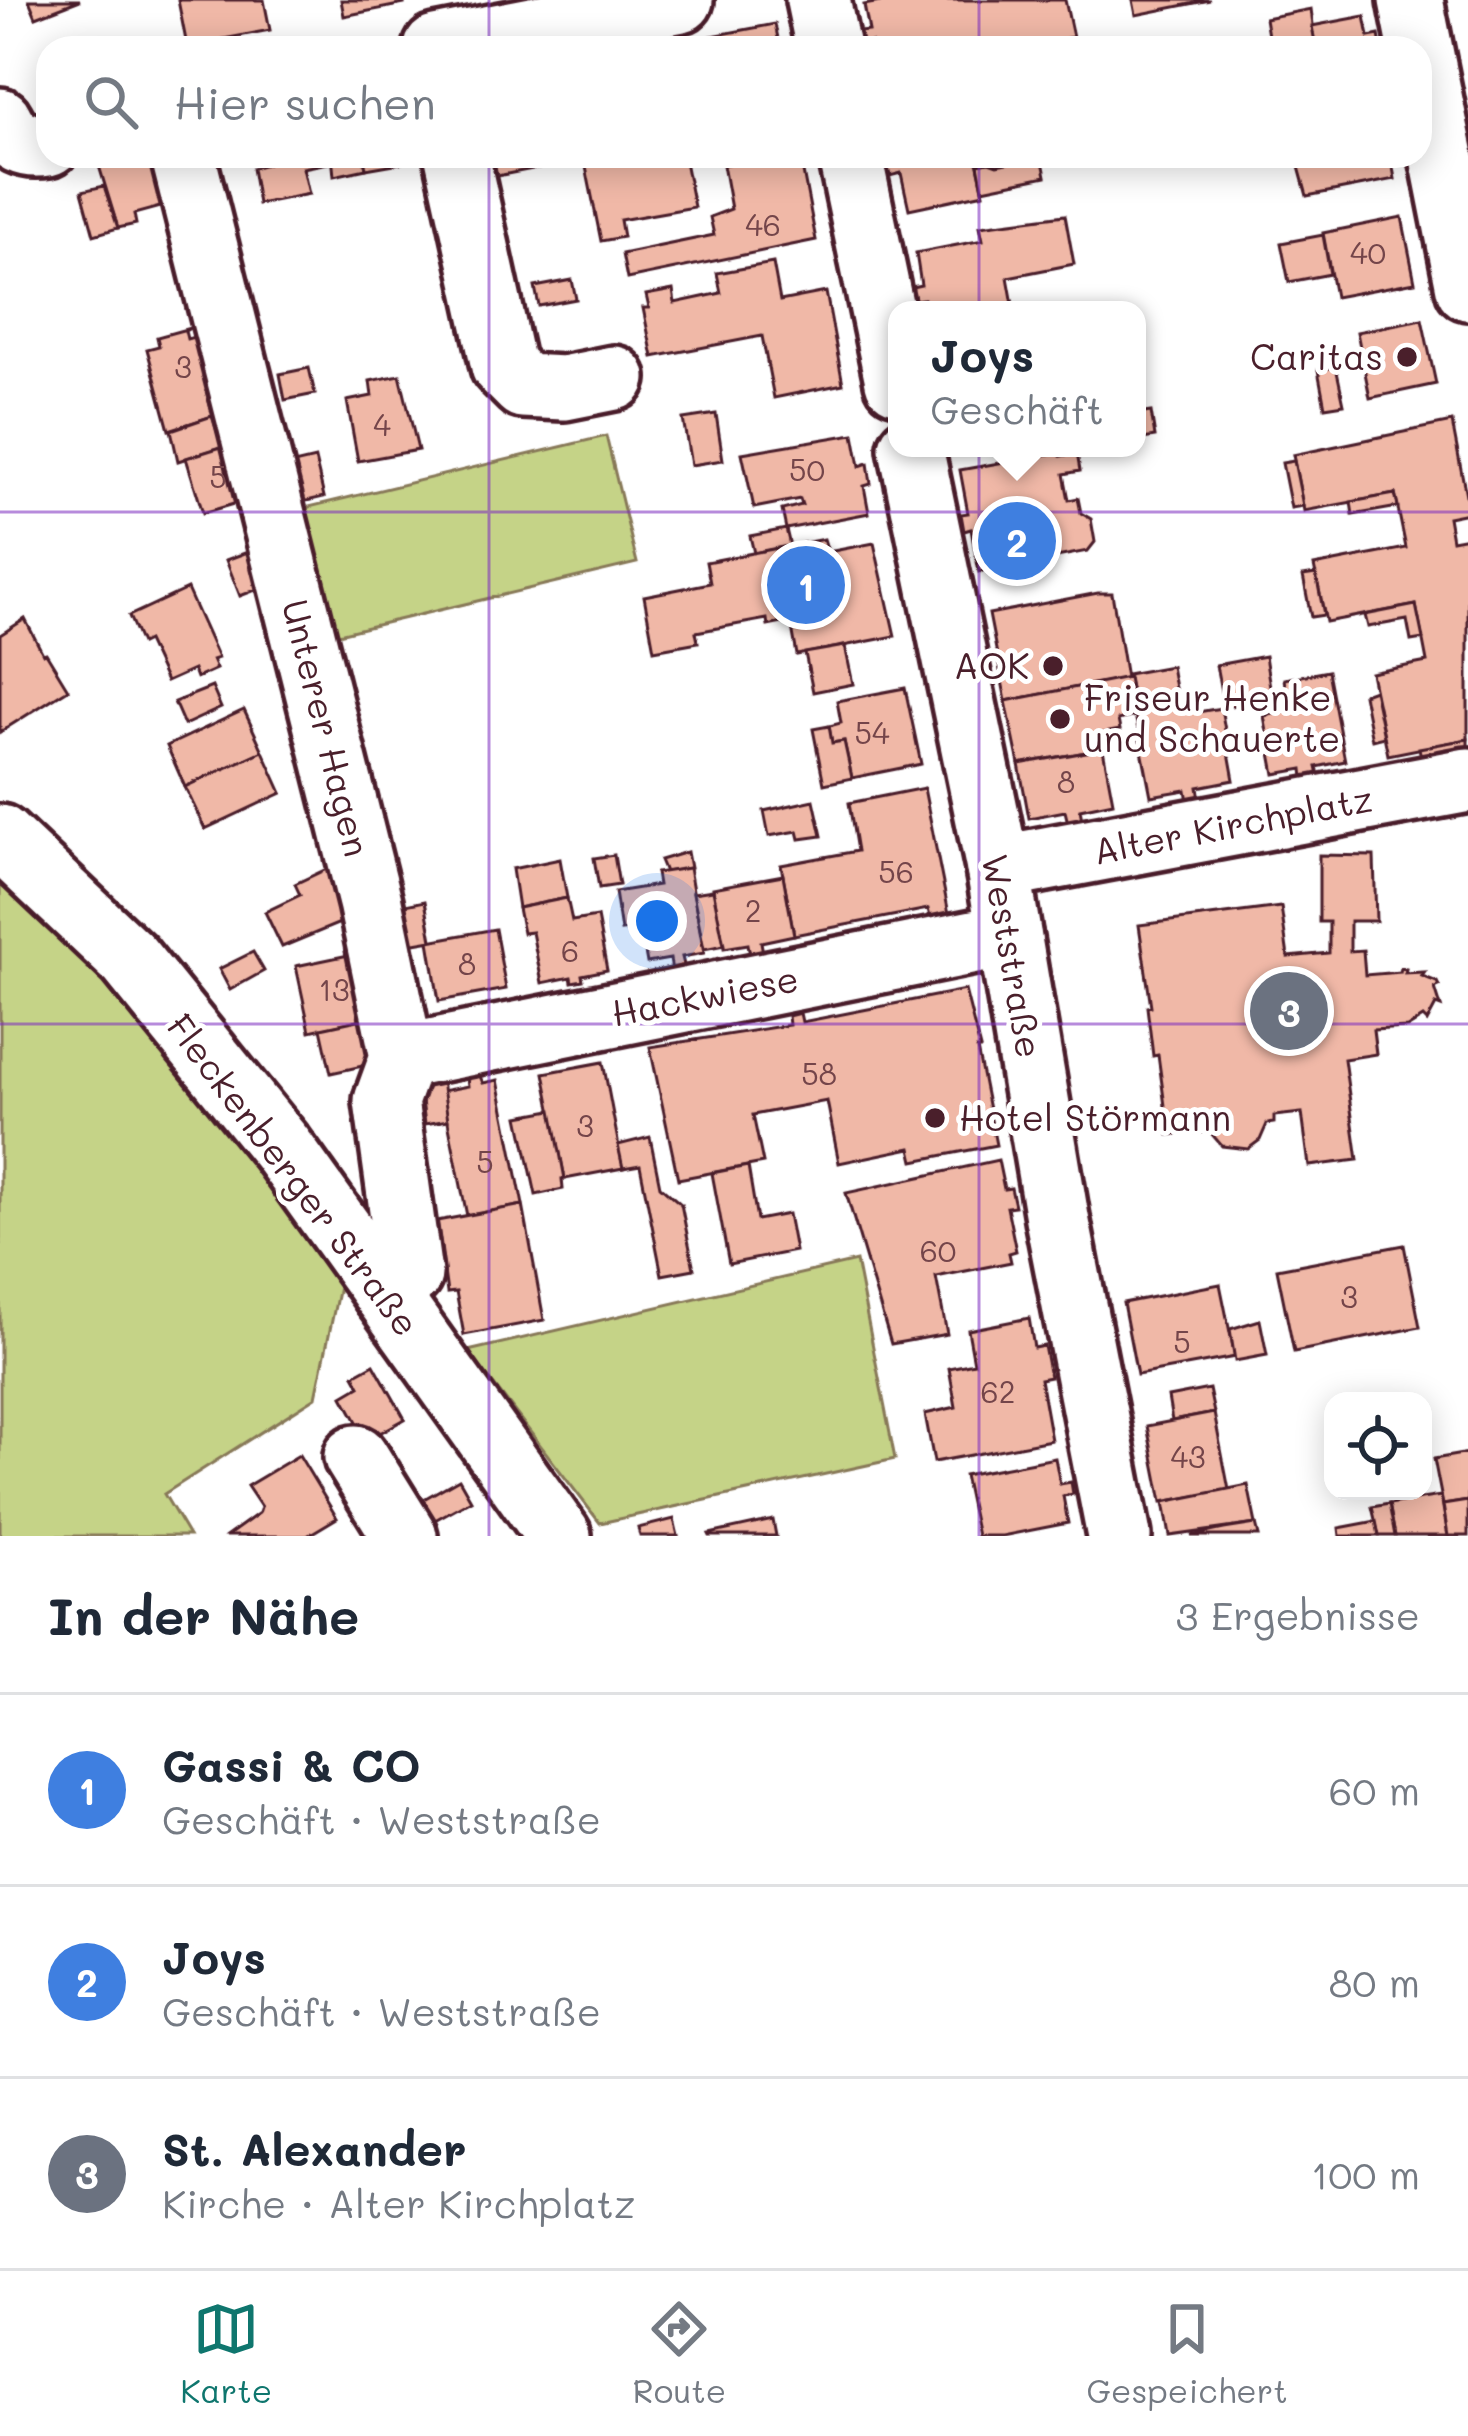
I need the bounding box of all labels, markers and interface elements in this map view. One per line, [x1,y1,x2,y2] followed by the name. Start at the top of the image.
[36,36,1432,168] search box
[78,69,144,135] icon: search
[174,73,436,131] text: Hier suchen
[745,204,781,244] house number: 46
[1350,232,1386,272] house number: 40
[888,301,1146,457] popup
[930,325,1034,383] text: Joys
[1250,332,1383,379] place label: Caritas
[1394,344,1420,370] marker: Caritas
[174,346,192,386] house number: 3
[930,383,1104,434] text: Geschäft
[373,404,391,444] house number: 4
[789,449,825,489] house number: 50
[209,456,227,496] house number: 5
[978,496,1056,586] pin: 2
[767,540,845,630] pin: 1
[273,594,382,861] street label: Unterer Hagen
[954,641,1029,688] place label: AOK
[1040,653,1066,679] marker: AOK
[1084,673,1340,761] place label: Friseur Henke und Schauerte
[1047,706,1073,732] marker: Friseur Henke und Schauerte
[854,712,890,752] house number: 54
[1057,761,1075,801] house number: 8
[1089,773,1376,874] street label: Alter Kirchplatz
[972,850,1055,1061] street label: Weststraße
[878,851,914,891] house number: 56
[745,890,761,930] house number: 2
[627,891,687,951] your location
[561,930,579,970] house number: 6
[458,943,476,983] house number: 8
[607,953,802,1036] street label: Hackwiese
[1250,966,1328,1056] pin: 3
[319,969,350,1009] house number: 13
[158,1004,431,1345] street label: Fleckenberger Straße
[801,1053,837,1093] house number: 58
[959,1093,1231,1140] place label: Hotel Störmann
[576,1105,594,1145] house number: 3
[922,1105,948,1131] marker: Hotel Störmann
[476,1141,494,1181] house number: 5
[920,1230,956,1270] house number: 60
[1340,1276,1358,1316] house number: 3
[1173,1321,1191,1361] house number: 5
[981,1371,1015,1411] house number: 62
[1324,1392,1432,1500] map controls
[1324,1392,1432,1500] button: locate
[1170,1436,1206,1476] house number: 43
[48,1581,359,1648] text: In der Nähe
[1176,1589,1420,1640] text: 3 Ergebnisse
[162,1735,421,1793] text: Gassi & CO
[78,1764,96,1815] text: 1
[1329,1764,1420,1815] text: 60 m
[162,1793,601,1844] text: Geschäft · Weststraße
[162,1927,266,1985] text: Joys
[76,1956,98,2007] text: 2
[1329,1956,1420,2007] text: 80 m
[162,1985,601,2036] text: Geschäft · Weststraße
[162,2119,466,2177] text: St. Alexander
[75,2148,99,2199] text: 3
[1311,2148,1420,2199] text: 100 m
[162,2177,635,2228] text: Kirche · Alter Kirchplatz
[180,2296,272,2411] tab: Karte
[633,2296,726,2411] tab: Route
[1087,2296,1288,2411] tab: Gespeichert

